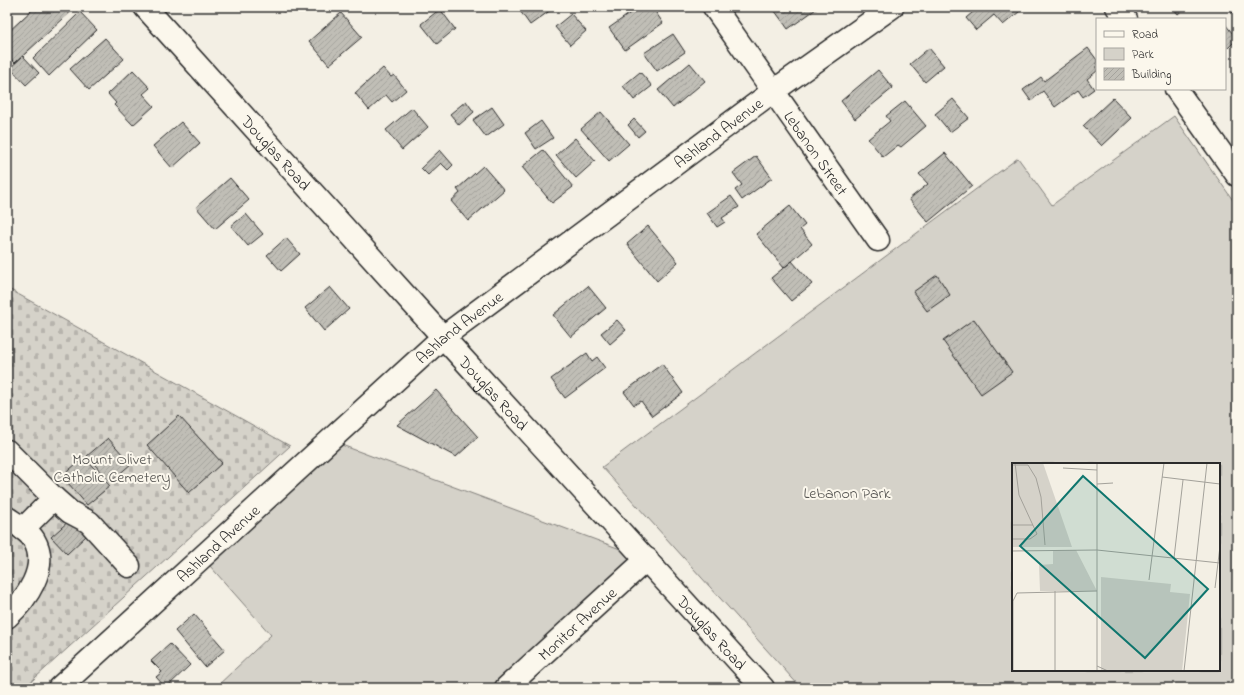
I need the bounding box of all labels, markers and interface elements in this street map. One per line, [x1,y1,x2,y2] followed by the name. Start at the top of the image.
[1096,18,1226,90] legend
[1132,26,1158,44] text: Road
[1132,46,1154,64] text: Park
[1131,66,1171,85] text: Building
[670,92,769,175] street label: Ashland Avenue
[777,106,853,201] street label: Lebanon Street
[234,110,315,197] street label: Douglas Road
[411,286,509,370] street label: Ashland Avenue
[451,350,533,437] street label: Douglas Road
[54,448,171,490] park label: Mount Olivet Catholic Cemetery
[1012,463,1220,671] inset map
[803,482,892,506] park label: Lebanon Park
[172,499,267,589] street label: Ashland Avenue
[533,582,624,667] street label: Monitor Avenue
[669,590,751,676] street label: Douglas Road

